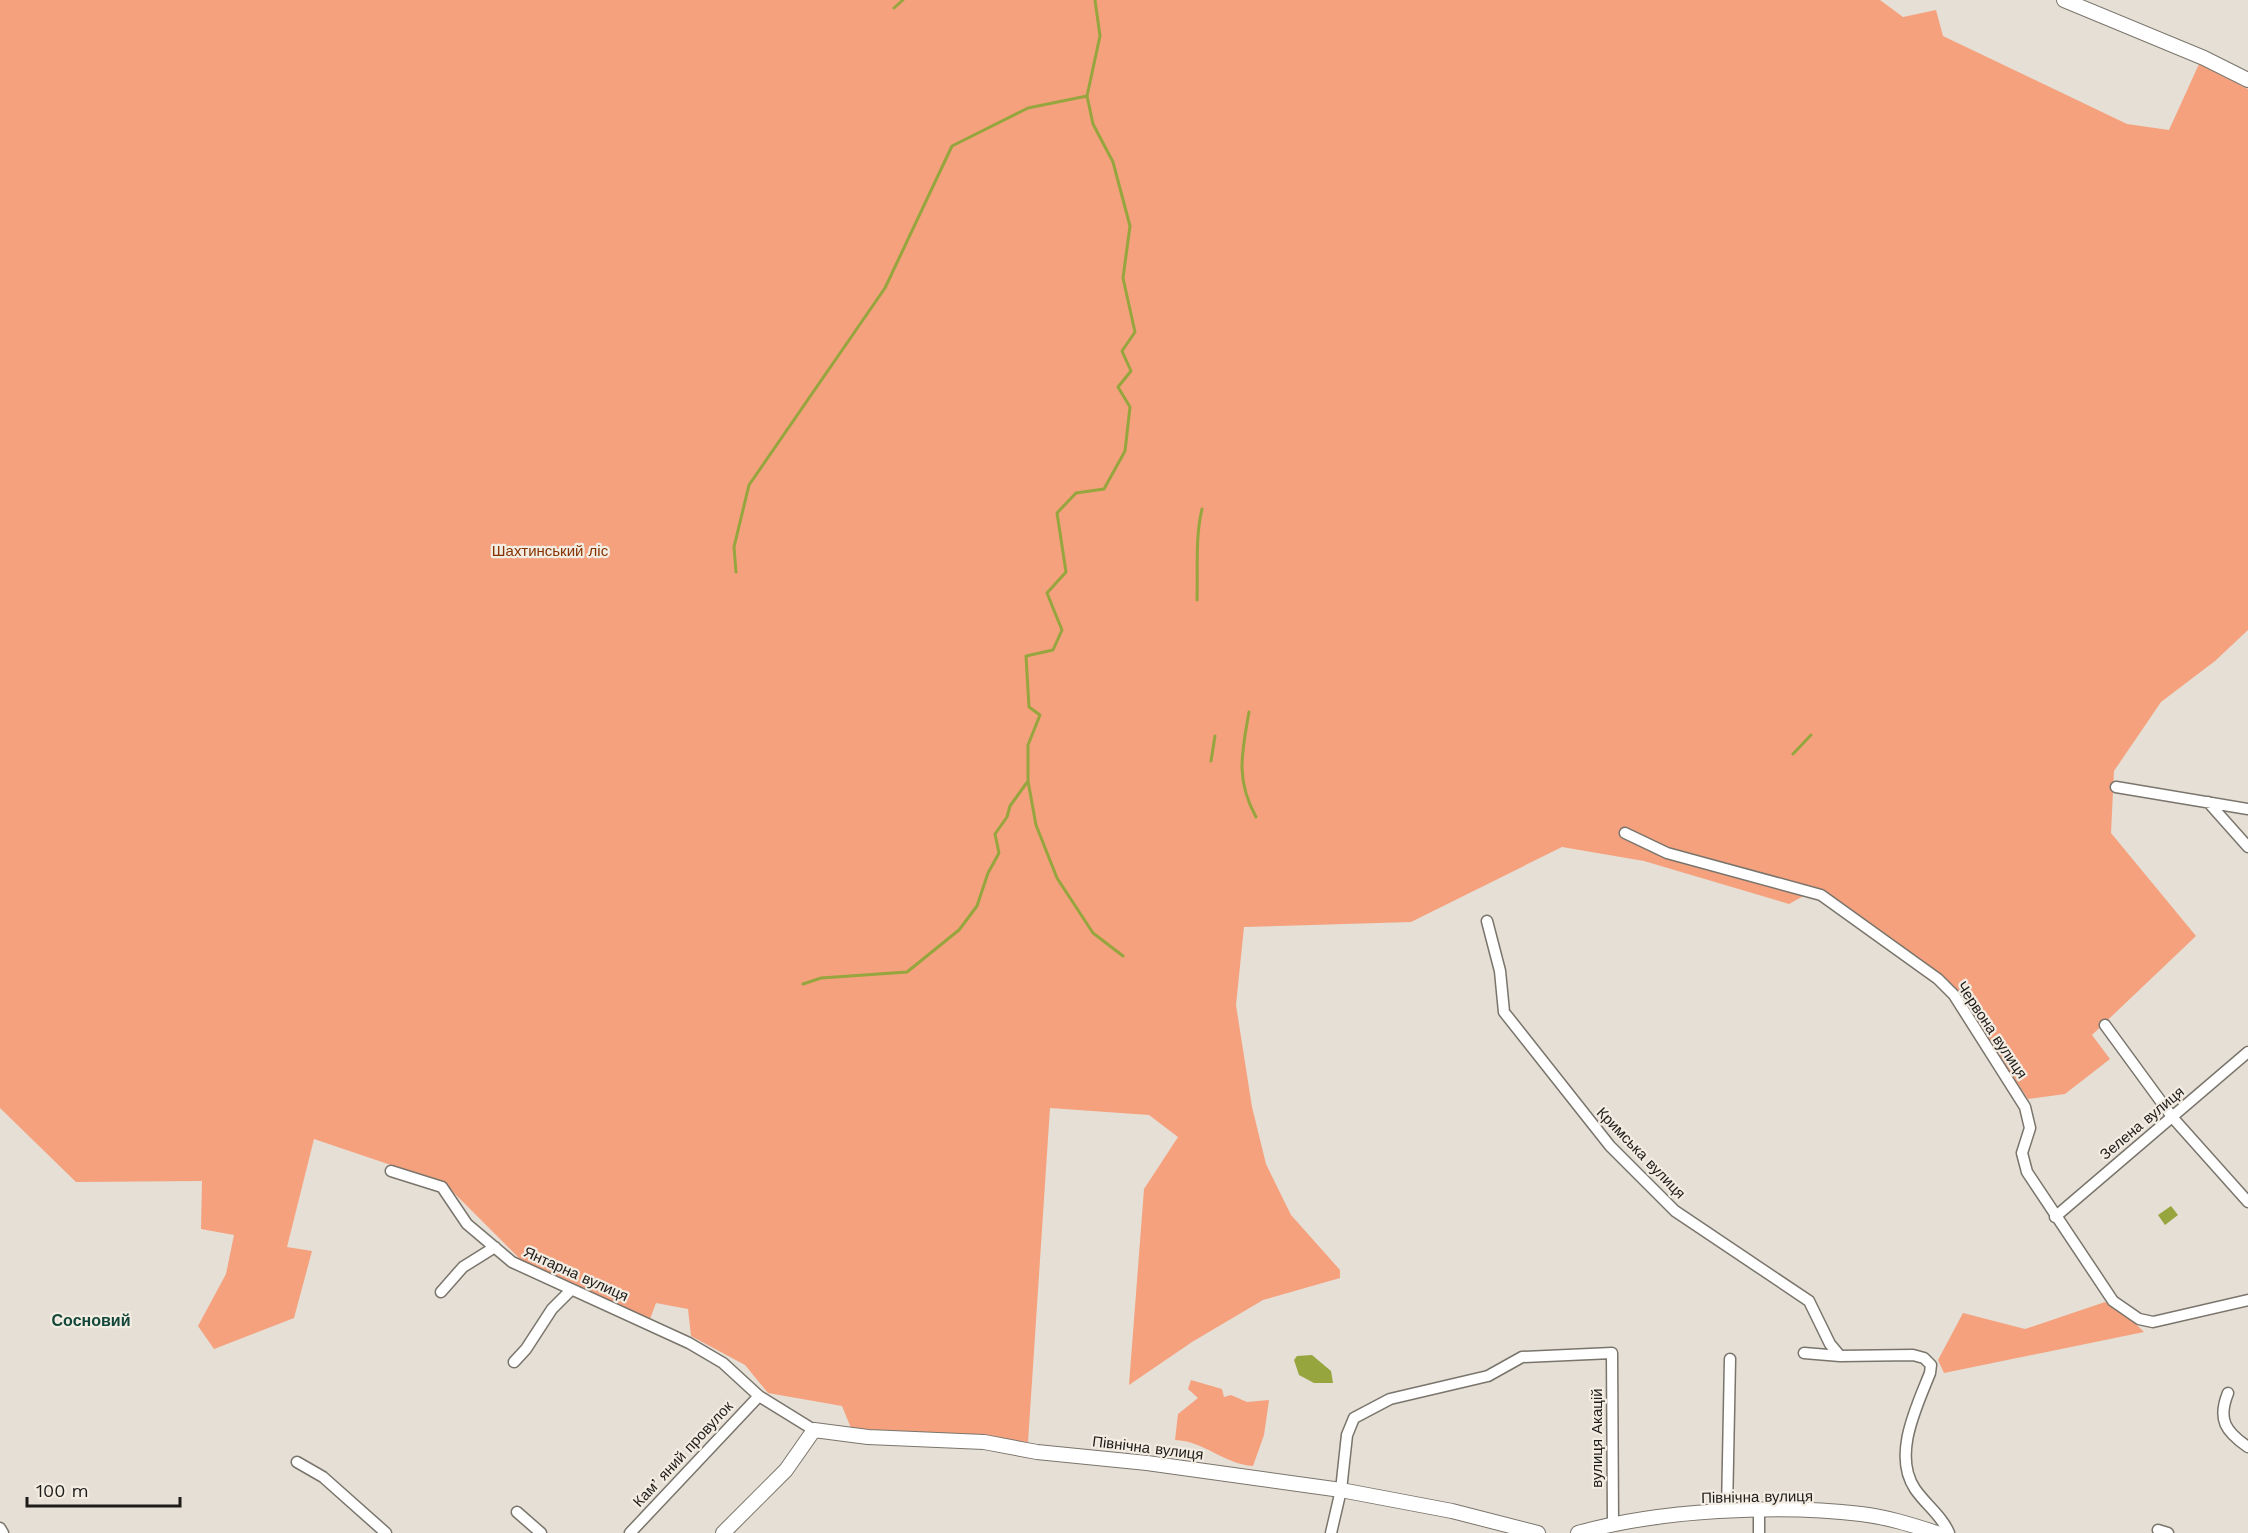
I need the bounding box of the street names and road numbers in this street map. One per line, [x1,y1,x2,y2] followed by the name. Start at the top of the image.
[1953,978,2031,1082] street label: Червона вулиця
[2096,1083,2188,1163] street label: Зелена вулиця
[1593,1104,1689,1202] street label: Кримська вулиця
[521,1243,631,1305] street label: Янтарна вулиця
[1588,1388,1606,1488] street label: вулиця Акацій
[629,1397,737,1511] street label: Камʼяний провулок
[1091,1432,1205,1464] street label: Північна вулиця
[1701,1487,1813,1507] street label: Північна вулиця

